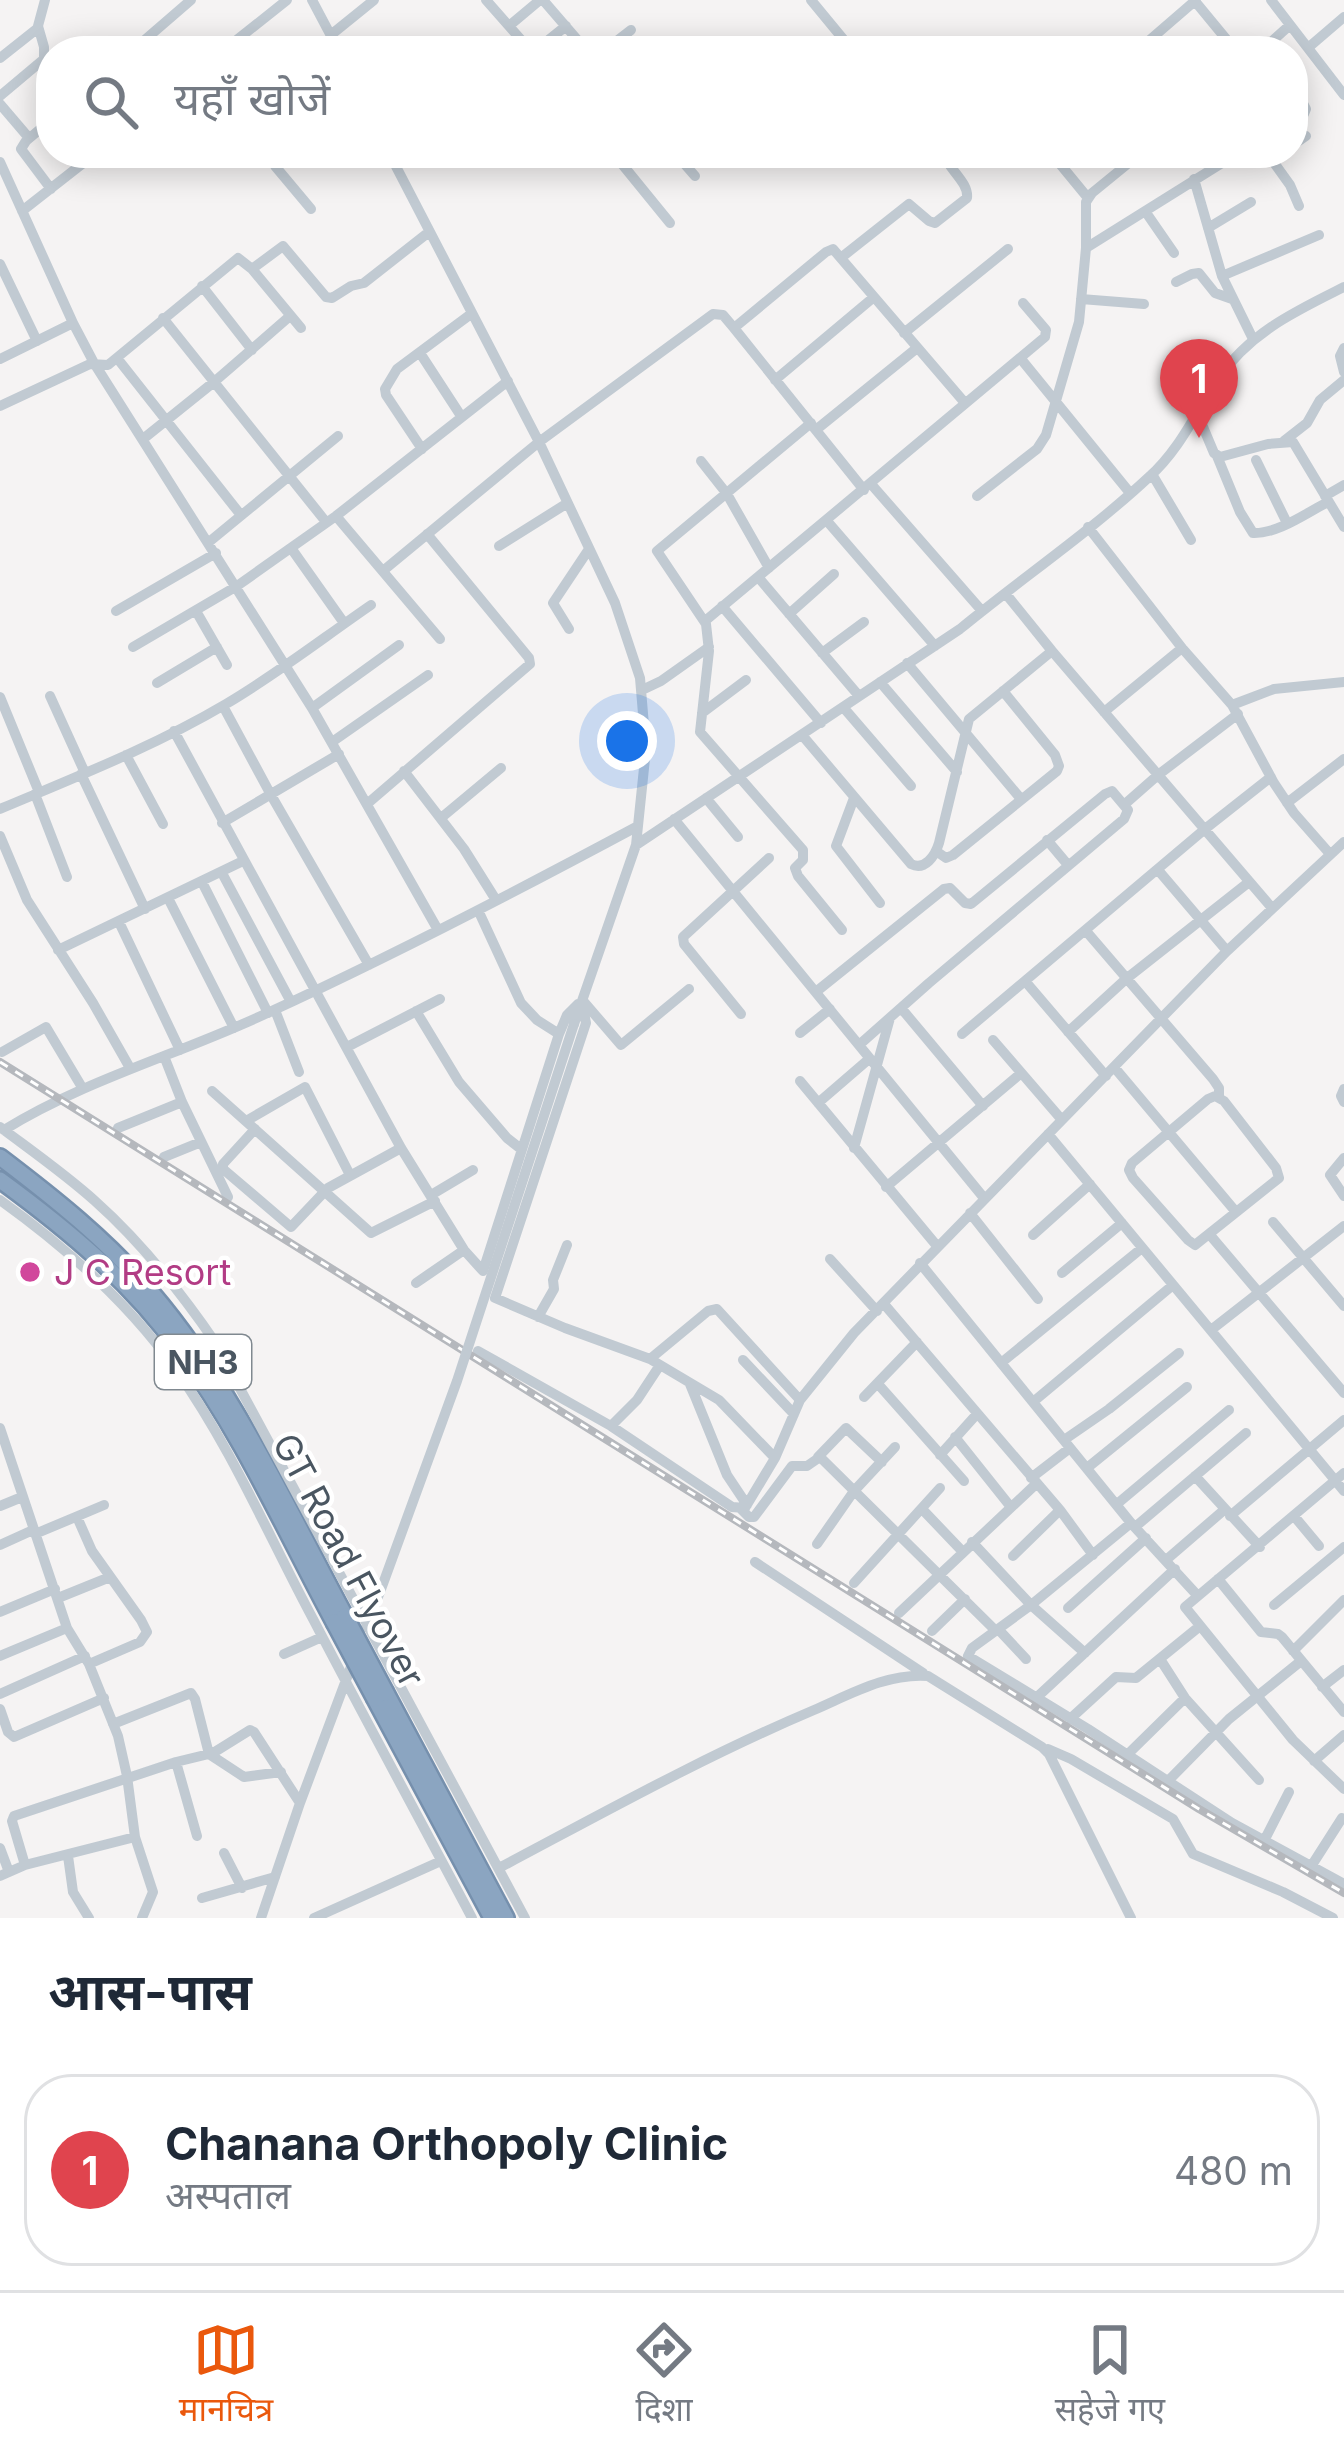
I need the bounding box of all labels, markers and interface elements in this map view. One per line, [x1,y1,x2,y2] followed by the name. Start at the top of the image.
[36,36,1308,168] search box
[78,69,144,135] icon: search
[174,71,330,126] text: यहाँ खोजें
[1160,339,1238,438] pin: 1
[597,711,657,771] your location
[54,1250,231,1294] place label: J C Resort
[17,1259,43,1285] marker: J C Resort
[155,1335,251,1389] road number: NH3
[264,1426,434,1694] street label: GT Road Flyover
[48,1961,252,2022] text: आस-पास
[165,2116,728,2171] text: Chanana Orthopoly Clinic
[82,2147,98,2194] text: 1
[1174,2147,1293,2194] text: 480 m
[165,2171,291,2218] text: अस्पताल
[179,2317,273,2434] tab: मानचित्र
[631,2317,697,2434] tab: दिशा
[1055,2317,1165,2434] tab: सहेजे गए

